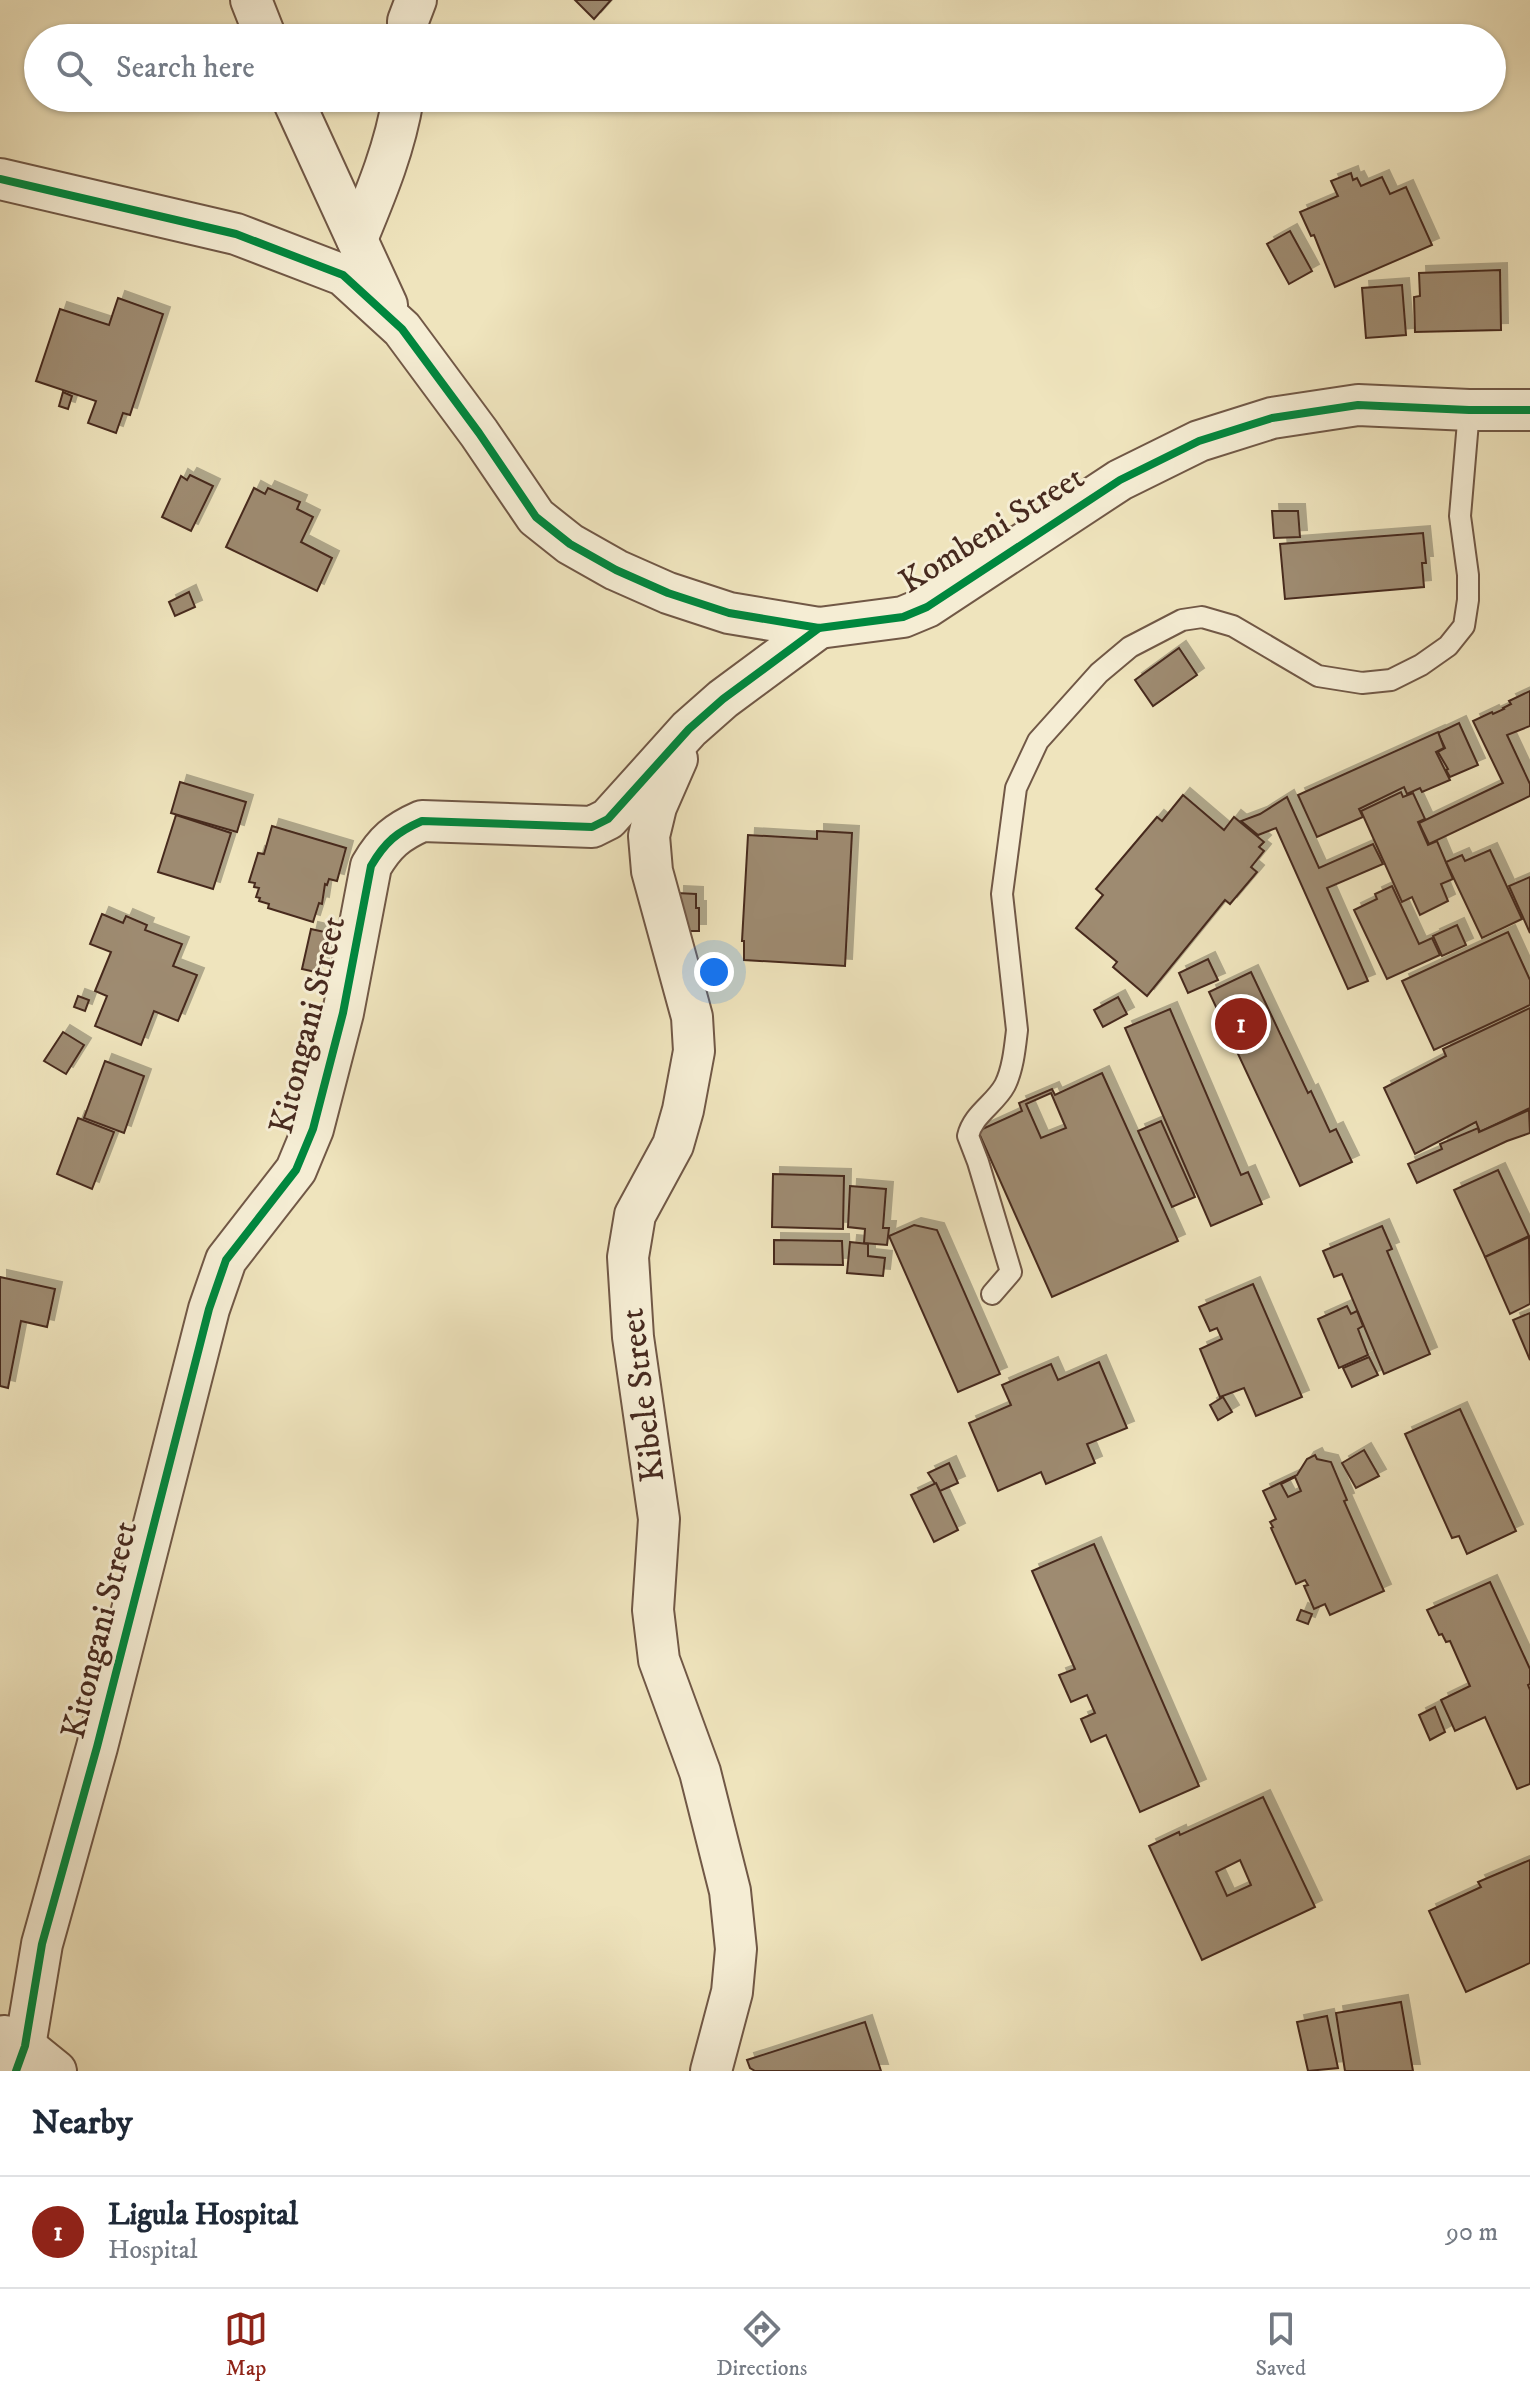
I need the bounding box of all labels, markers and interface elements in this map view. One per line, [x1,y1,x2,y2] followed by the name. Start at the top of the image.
[24,24,1506,112] search box
[52,46,96,90] icon: search
[116,50,255,87] text: Search here
[892,457,1092,603] street label: Kombeni Street
[261,912,355,1138] street label: Kitongani Street
[694,952,734,992] your location
[1215,994,1267,1054] pin: 1
[612,1306,674,1484] street label: Kibele Street
[53,1517,147,1743] street label: Kitongani Street
[32,2102,133,2144] text: Nearby
[108,2197,298,2234] text: Ligula Hospital
[53,2216,63,2249] text: 1
[1446,2216,1498,2249] text: 90 m
[108,2234,198,2267] text: Hospital
[224,2307,268,2382] tab: Map
[716,2307,807,2382] tab: Directions
[1255,2307,1306,2382] tab: Saved

